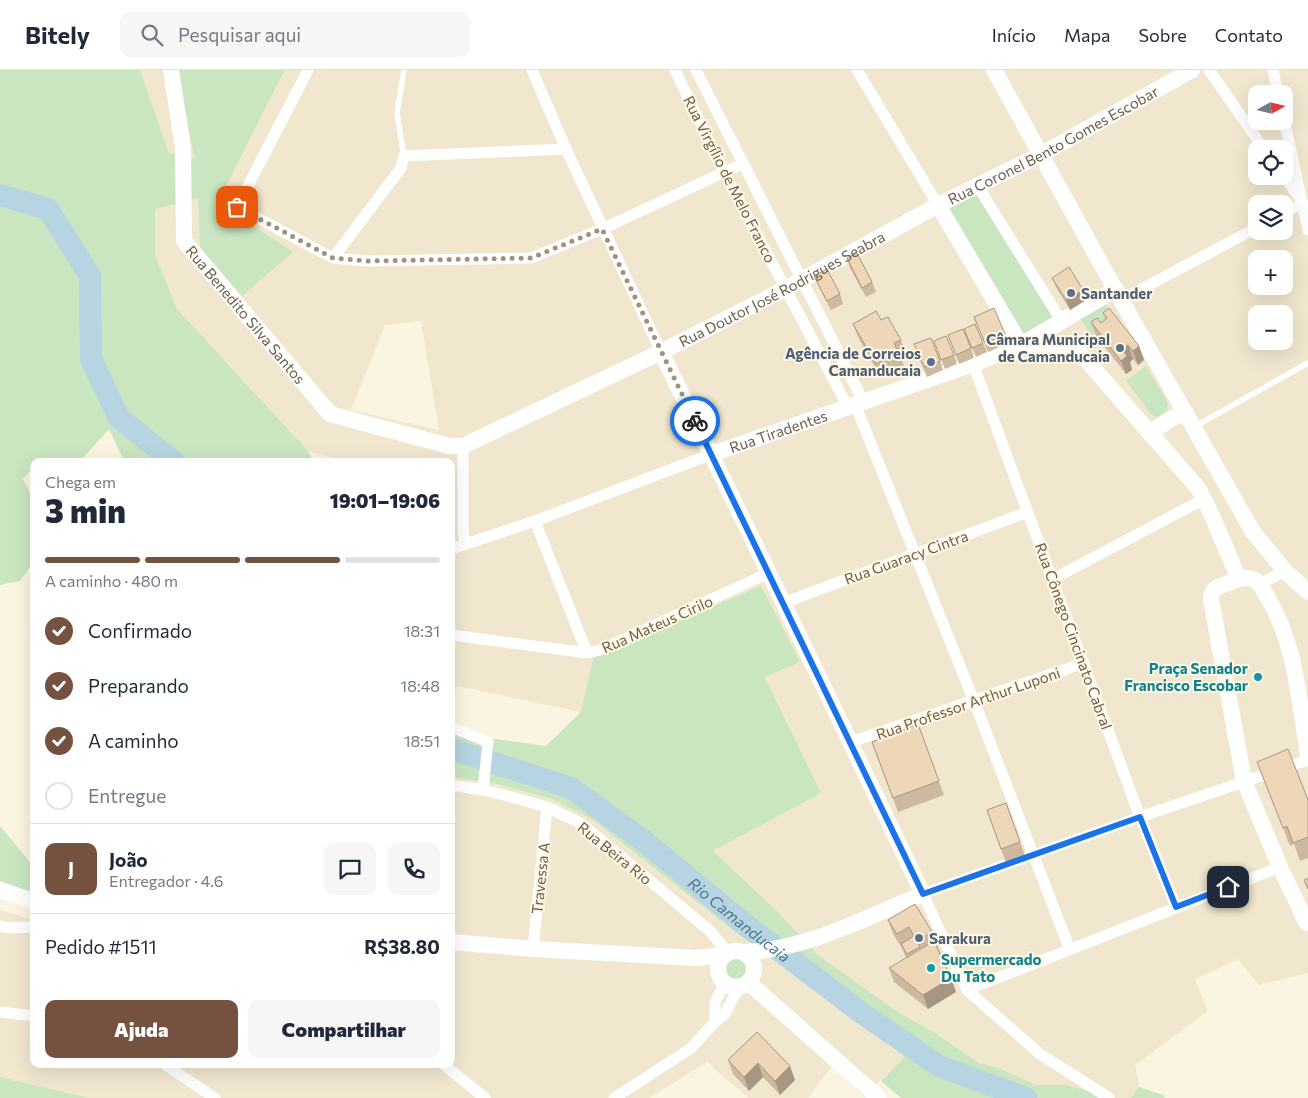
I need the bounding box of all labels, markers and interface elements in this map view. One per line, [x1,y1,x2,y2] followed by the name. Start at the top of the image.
[120,12,470,57] search box
[25,20,90,49] text: Bitely
[138,21,166,49] icon: search
[178,23,301,46] text: Pesquisar aqui
[992,24,1036,46] text: Início
[1064,24,1110,46] text: Mapa
[1138,24,1187,46] text: Sobre
[1215,24,1283,46] text: Contato
[945,82,1161,208] street label: Rua Coronel Bento Gomes Escobar
[1248,85,1292,130] north arrow
[1248,85,1293,350] map controls
[680,92,780,266] street label: Rua Virgílio de Melo Franco
[1248,140,1293,185] button: locate
[216,186,258,228] pin
[223,193,251,221] icon: bag
[1248,195,1293,240] button: layers
[676,227,888,351] street label: Rua Doutor José Rodrigues Seabra
[183,242,310,387] street label: Rua Benedito Silva Santos
[1248,250,1293,295] button: +
[1081,284,1152,302] place label: Santander
[1065,287,1077,299] marker: Santander
[1248,305,1293,350] button: −
[986,330,1110,365] place label: Câmara Municipal de Camanducaia
[1114,342,1126,354] marker: Câmara Municipal de Camanducaia
[785,344,921,379] place label: Agência de Correios Camanducaia
[925,356,937,368] marker: Agência de Correios Camanducaia
[670,396,720,446] courier
[727,406,830,456] street label: Rua Tiradentes
[681,407,709,435] icon: bike
[45,472,116,491] text: Chega em
[330,489,440,512] text: 19:01–19:06
[45,490,126,530] text: 3 min
[842,526,970,588] street label: Rua Guaracy Cintra
[1032,540,1116,732] street label: Rua Cônego Cincinato Cabral
[45,571,178,590] text: A caminho · 480 m
[599,591,715,657] street label: Rua Mateus Cirilo
[45,617,73,645] icon: check
[88,619,192,642] text: Confirmado
[404,621,440,640] text: 18:31
[1124,659,1248,694] place label: Praça Senador Francisco Escobar
[874,663,1062,743] street label: Rua Professor Arthur Luponi
[1252,671,1264,683] marker: Praça Senador Francisco Escobar
[45,672,73,700] icon: check
[88,674,189,697] text: Preparando
[400,676,440,695] text: 18:48
[45,727,73,755] icon: check
[88,729,179,752] text: A caminho
[404,731,440,750] text: 18:51
[88,784,166,807] text: Entregue
[574,818,656,888] street label: Rua Beira Rio
[527,841,553,915] street label: Travessa A
[324,843,376,895] button: chat
[388,843,440,895] button: phone
[109,848,148,871] text: João
[68,857,74,880] text: J
[1207,866,1249,908] pin
[109,871,224,890] text: Entregador · 4.6
[685,872,795,965] water label: Rio Camanducaia
[1214,873,1242,901] icon: home
[929,929,991,947] place label: Sarakura
[913,932,925,944] marker: Sarakura
[45,935,157,958] text: Pedido #1511
[364,935,440,958] text: R$38.80
[941,950,1041,985] place label: Supermercado Du Tato
[925,962,937,974] marker: Supermercado Du Tato
[45,1000,238,1058] button: Ajuda
[248,1000,440,1058] button: Compartilhar

